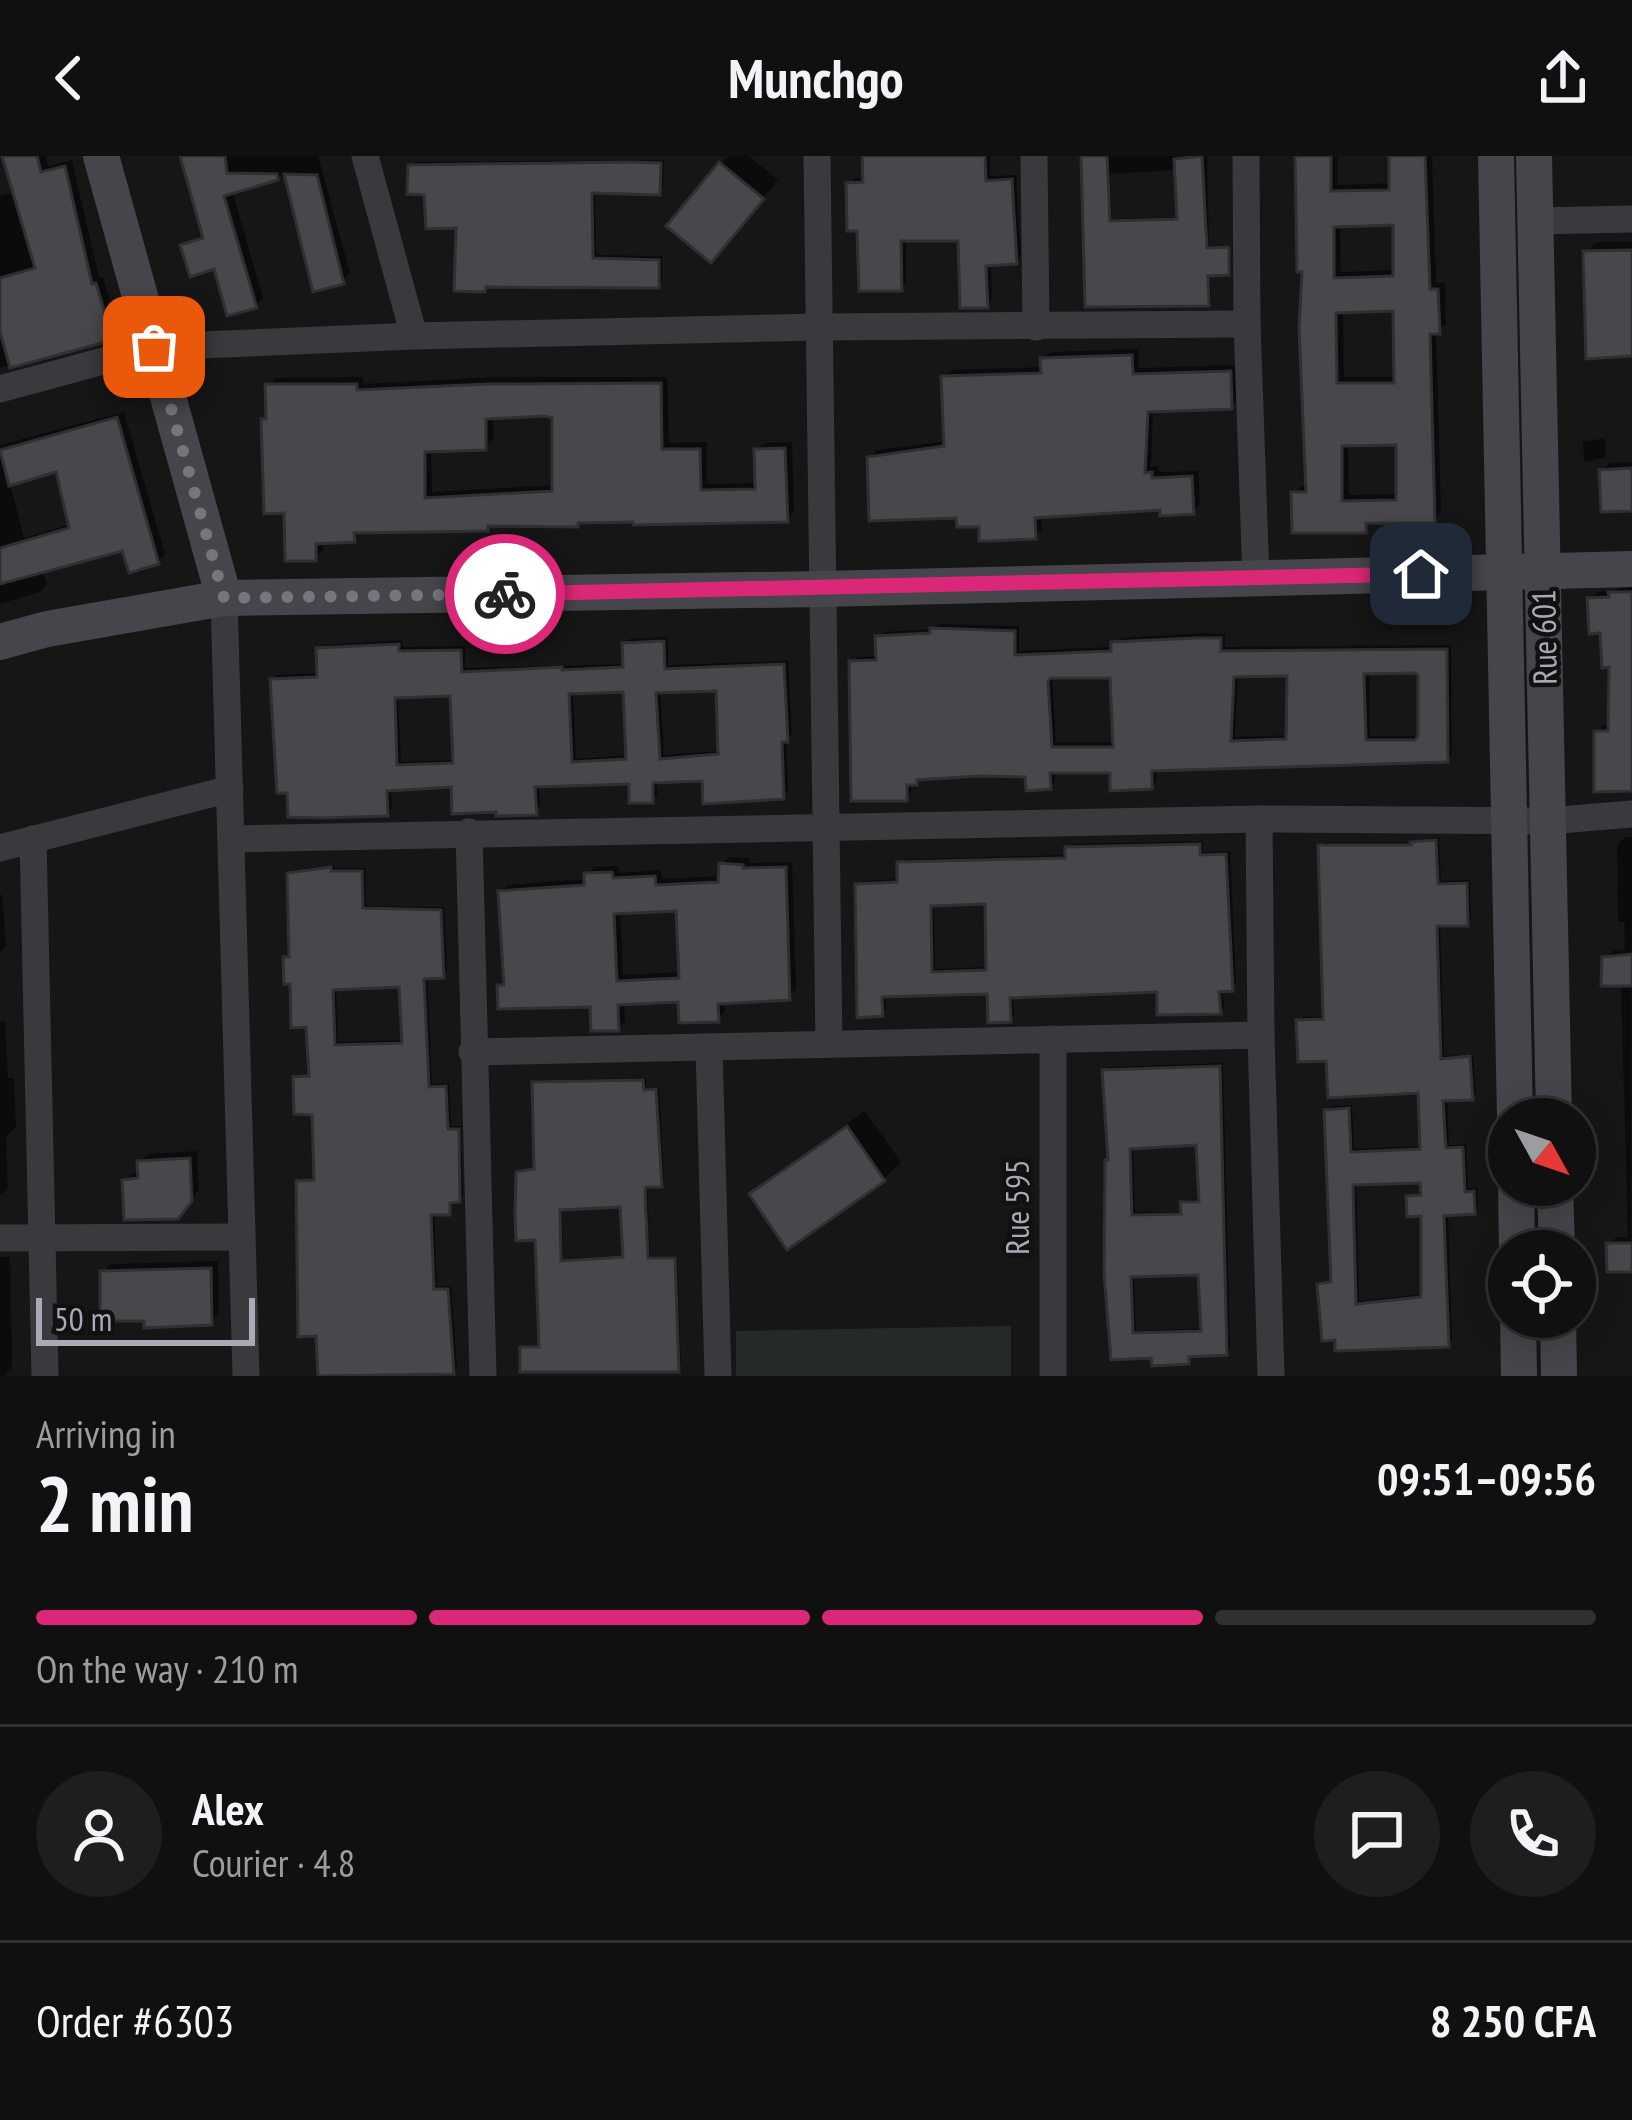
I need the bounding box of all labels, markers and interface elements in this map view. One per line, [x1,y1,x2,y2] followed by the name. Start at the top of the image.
[728,43,904,113] text: Munchgo
[36,45,102,111] icon: back
[1530,45,1596,111] icon: share
[103,296,205,398] pin
[121,314,187,380] icon: bag
[1370,523,1472,625] pin
[445,534,565,654] courier
[1388,541,1454,607] icon: home
[472,561,538,627] icon: bike
[1521,589,1566,685] street label: Rue 601
[1488,1098,1596,1206] north arrow
[1488,1098,1596,1338] map controls
[995,1159,1038,1255] street label: Rue 595
[1488,1230,1596,1338] button: locate
[36,1292,255,1345] scale bar
[54,1297,112,1340] text: 50 m
[36,1408,176,1459] text: Arriving in
[1377,1449,1596,1507] text: 09:51–09:56
[36,1453,194,1554] text: 2 min
[36,1643,298,1694] text: On the way · 210 m
[36,1771,162,1897] button: person
[1314,1771,1440,1897] button: chat
[1470,1771,1596,1897] button: phone
[192,1779,264,1837] text: Alex
[192,1837,355,1888] text: Courier · 4.8
[36,1991,234,2049] text: Order #6303
[1430,1991,1596,2049] text: 8 250 CFA

